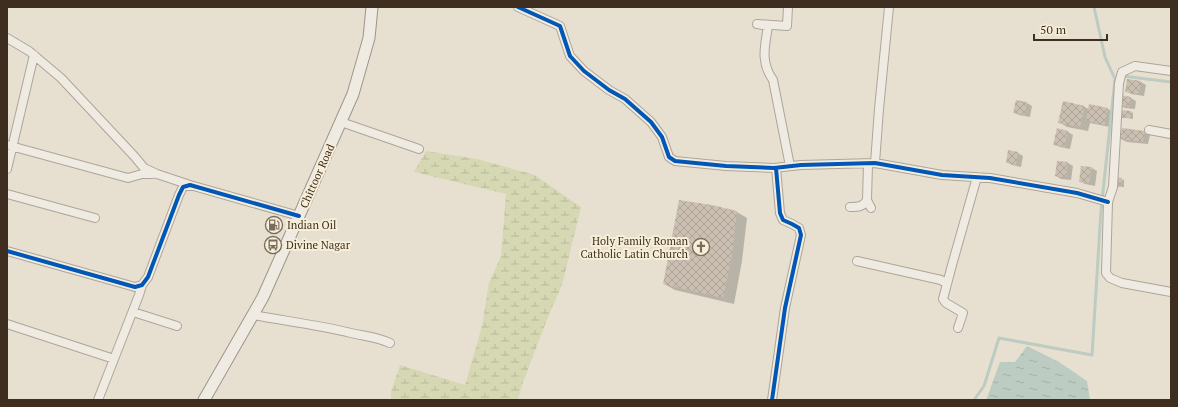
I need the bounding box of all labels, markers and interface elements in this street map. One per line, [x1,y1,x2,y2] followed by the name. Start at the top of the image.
[1034,16,1107,42] scale bar
[1040,22,1067,37] text: 50 m
[297,142,337,210] street label: Chittoor Road
[264,215,284,235] fuel station icon: Indian Oil
[287,218,336,232] place label: Indian Oil
[580,234,689,261] place label: Holy Family Roman Catholic Latin Church
[263,235,283,255] bus stop icon: Divine Nagar
[691,237,711,257] church icon: Holy Family Roman Catholic Latin Church
[286,238,351,252] place label: Divine Nagar

